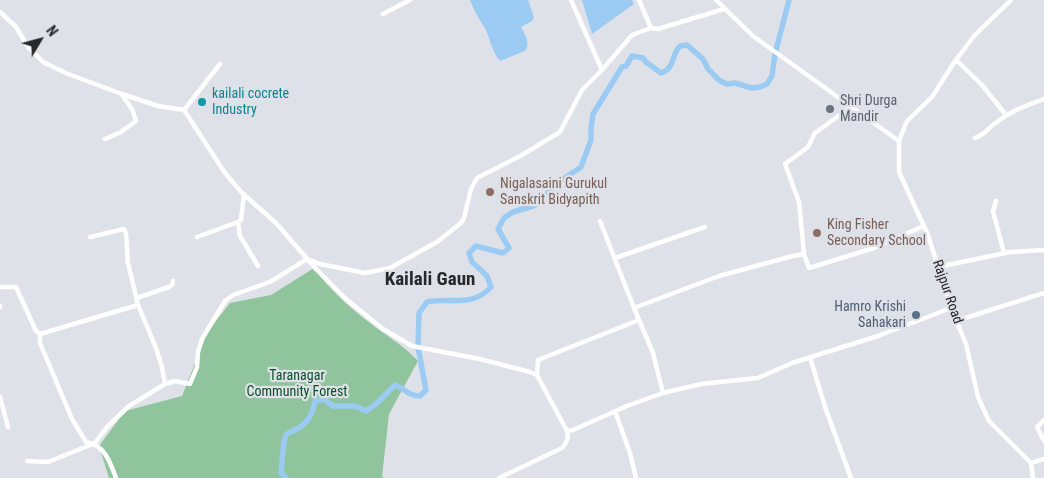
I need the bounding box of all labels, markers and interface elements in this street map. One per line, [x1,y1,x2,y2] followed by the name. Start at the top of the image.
[15,15,65,65] north arrow
[43,23,61,39] text: N
[212,86,289,118] place label: kailali cocrete Industry
[840,93,897,125] place label: Shri Durga Mandir
[196,96,208,108] marker: kailali cocrete Industry
[824,103,836,115] marker: Shri Durga Mandir
[500,176,607,208] place label: Nigalasaini Gurukul Sanskrit Bidyapith
[484,186,496,198] marker: Nigalasaini Gurukul Sanskrit Bidyapith
[827,217,926,250] place label: King Fisher Secondary School
[811,227,823,239] marker: King Fisher Secondary School
[928,258,966,326] street label: Rajpur Road
[385,269,475,291] district label: Kailali Gaun
[834,299,906,332] place label: Hamro Krishi Sahakari
[910,309,922,321] marker: Hamro Krishi Sahakari
[247,368,347,401] park label: Taranagar Community Forest

